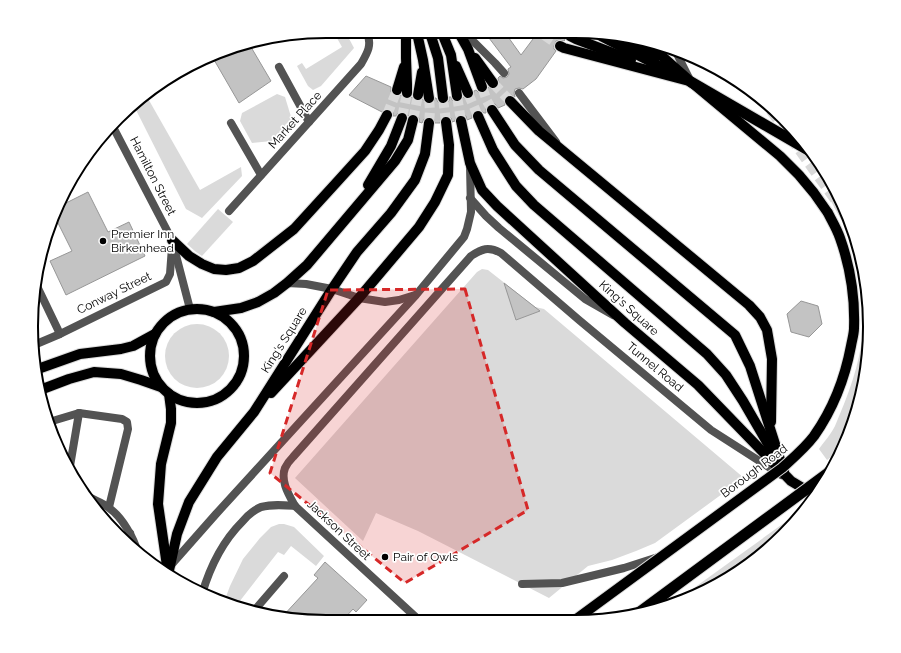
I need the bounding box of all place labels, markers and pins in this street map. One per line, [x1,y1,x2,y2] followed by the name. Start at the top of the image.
[111,227,174,255] place label: Premier Inn Birkenhead
[98,236,108,246] marker: Premier Inn Birkenhead
[393,550,458,564] place label: Pair of Owls
[380,552,390,562] marker: Pair of Owls

